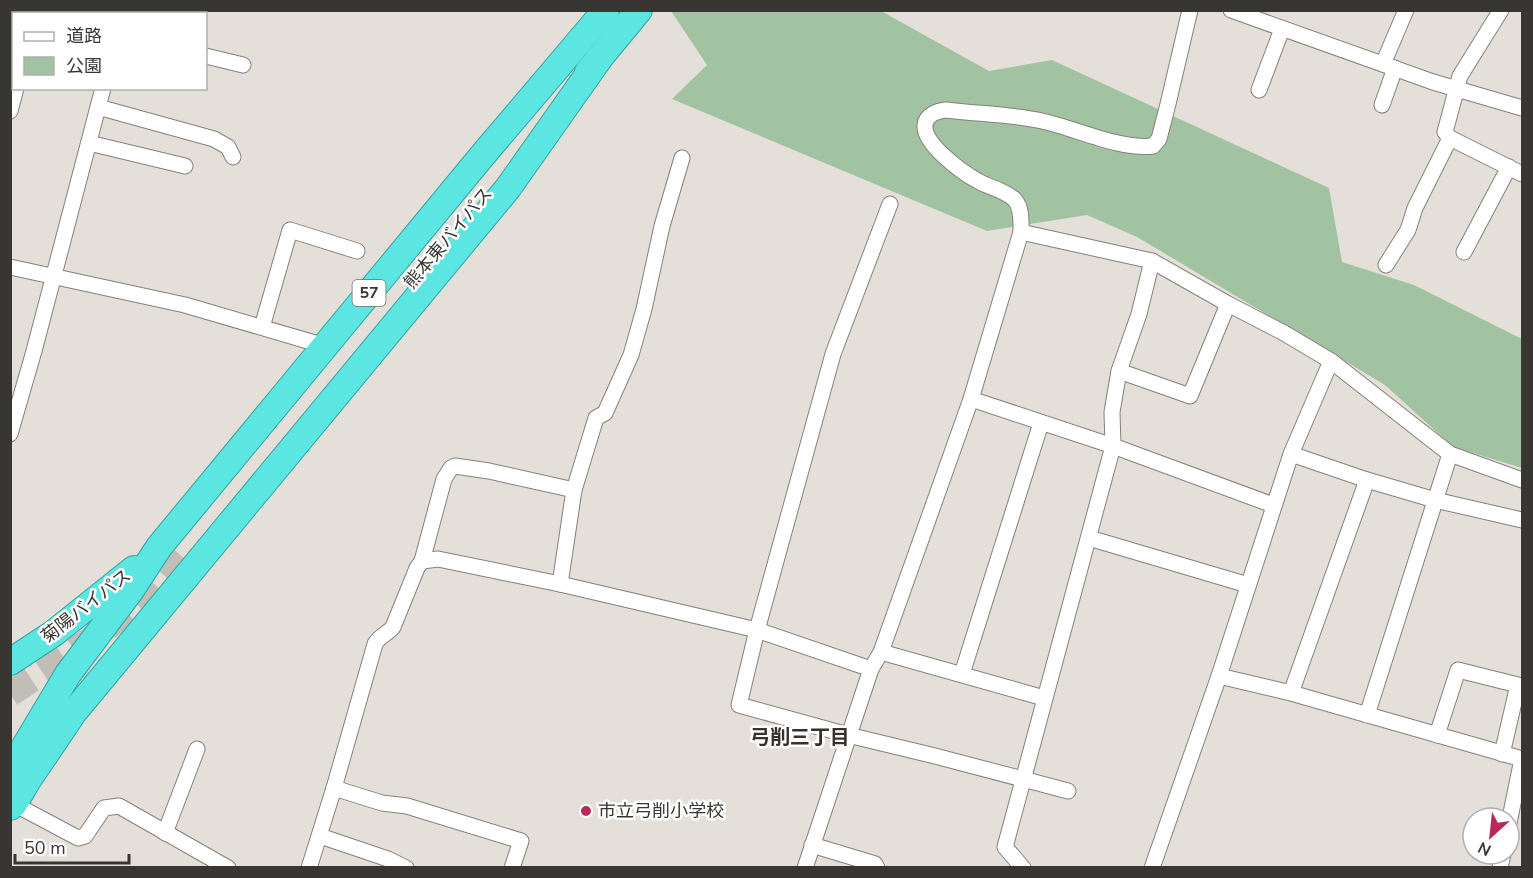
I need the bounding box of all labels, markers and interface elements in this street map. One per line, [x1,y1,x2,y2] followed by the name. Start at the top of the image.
[12,12,207,90] legend
[66,24,102,48] text: 道路
[66,54,102,78] text: 公園
[398,182,498,294] street label: 熊本東バイパス
[352,280,386,306] road number: 57
[36,563,136,649] street label: 菊陽バイパス
[750,724,850,751] district label: 弓削三丁目
[598,799,724,823] place label: 市立弓削小学校
[579,804,593,818] marker: 市立弓削小学校
[1461,806,1521,866] north arrow
[15,827,129,865] scale bar
[24,836,66,860] text: 50 m
[1474,836,1495,861] text: N

